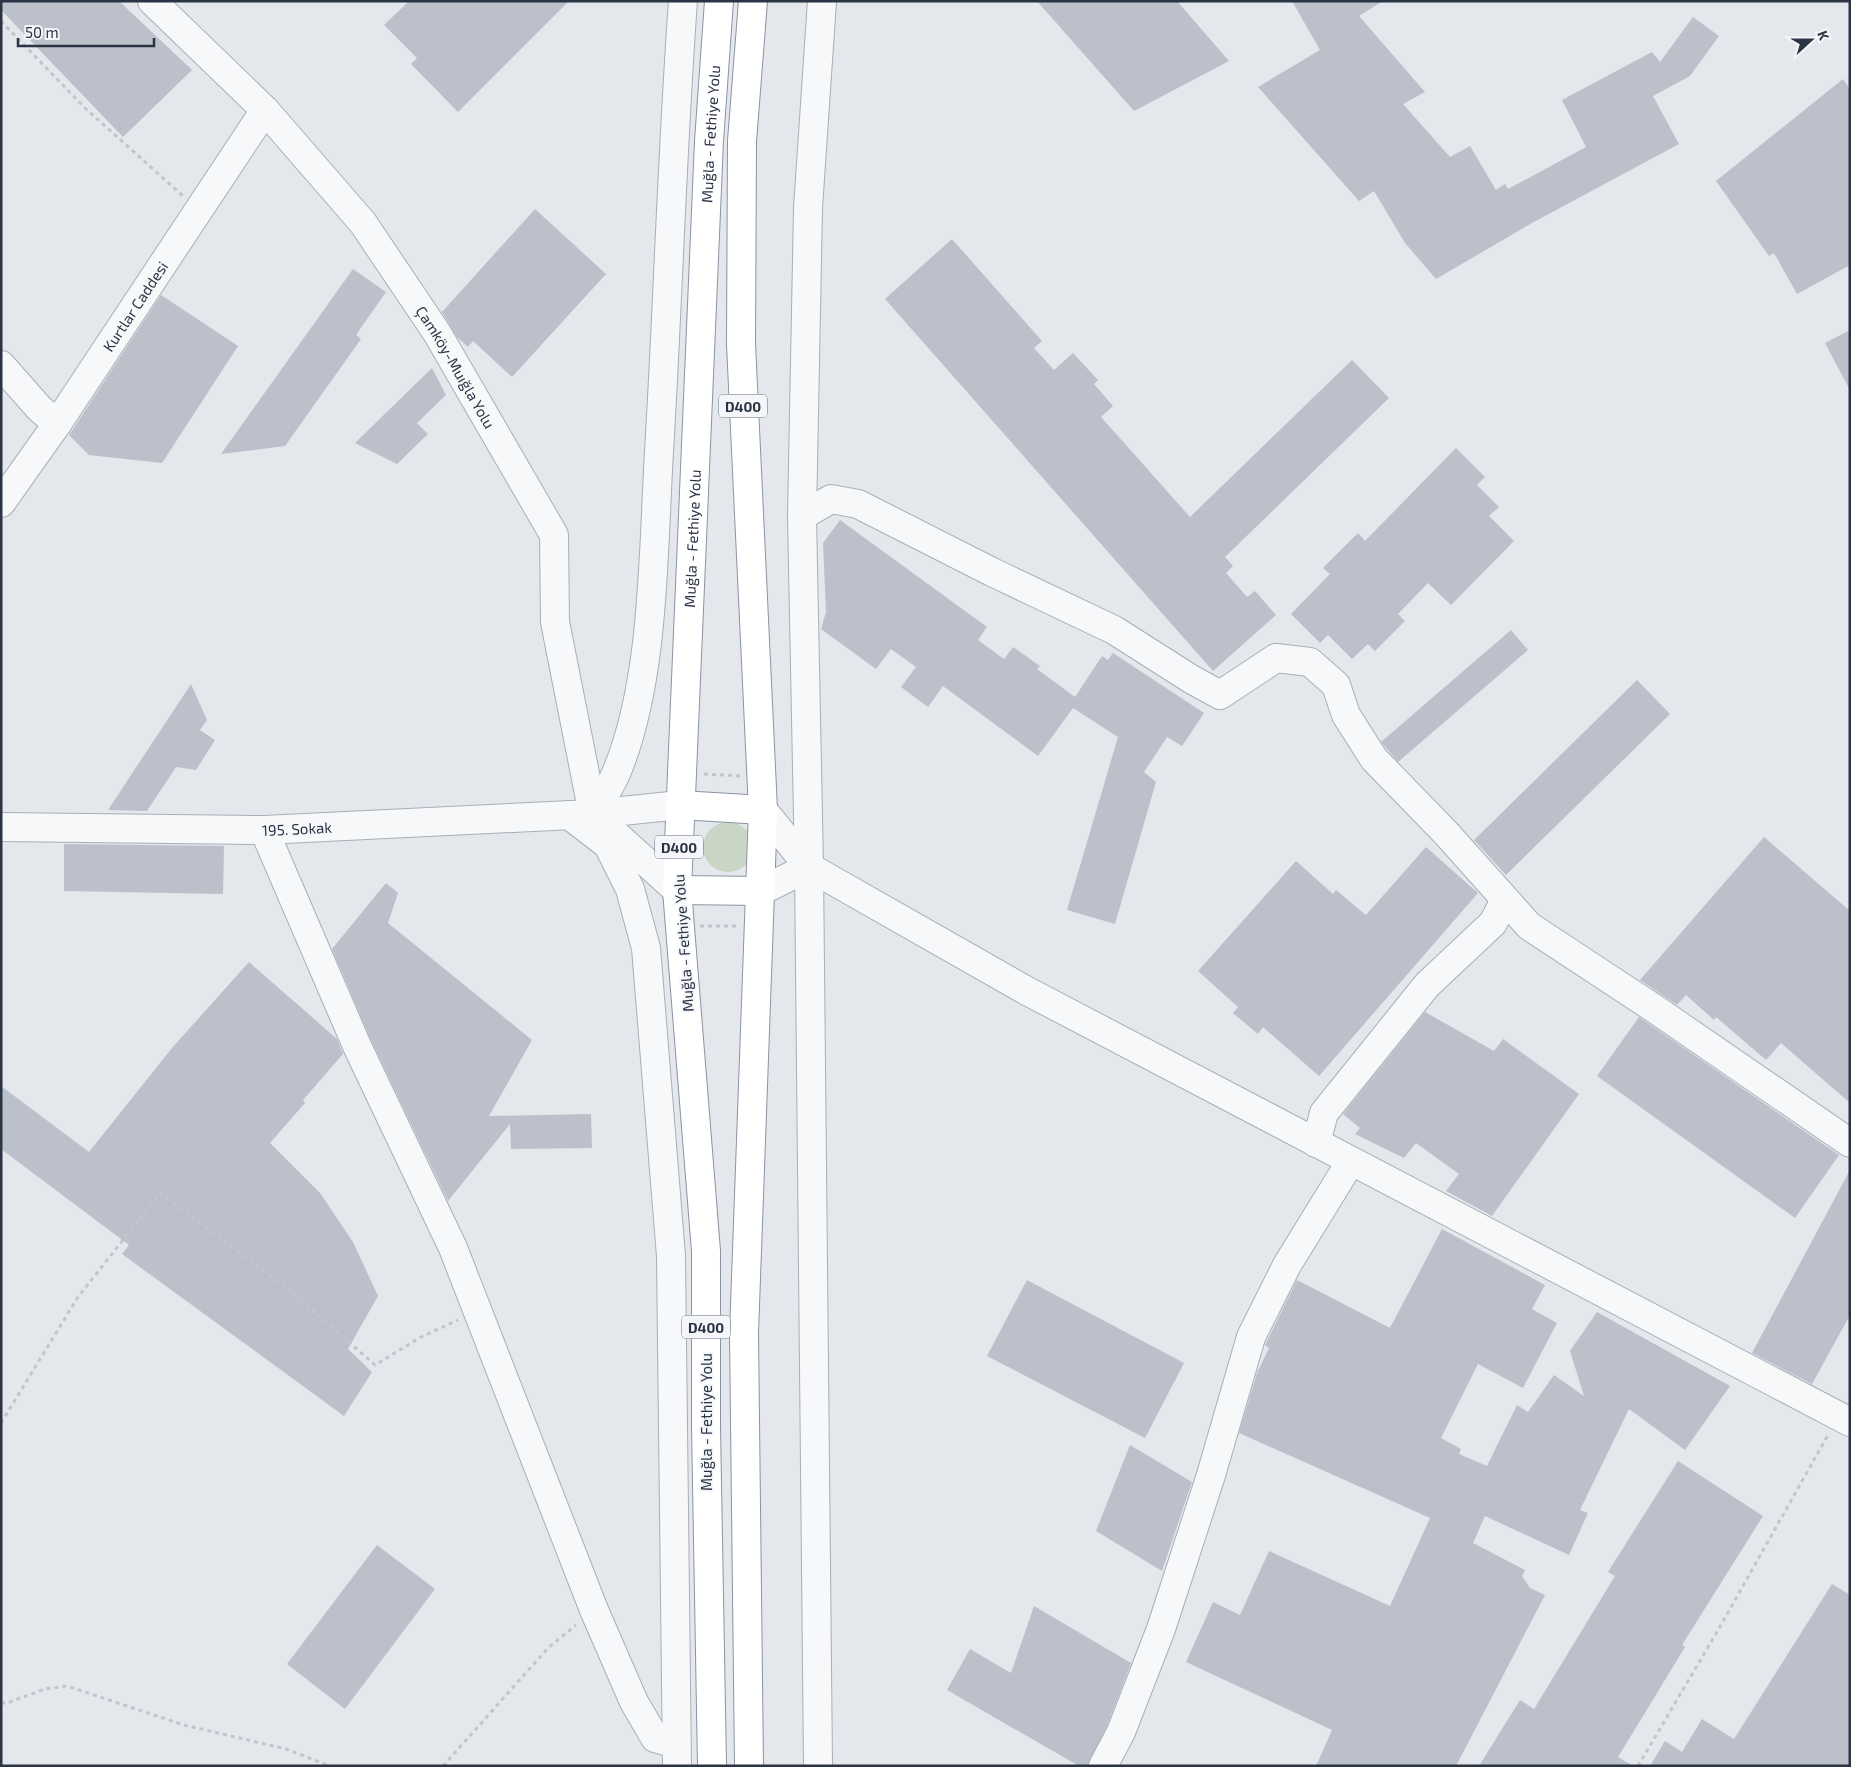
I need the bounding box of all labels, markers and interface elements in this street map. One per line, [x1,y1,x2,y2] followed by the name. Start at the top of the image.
[18,15,154,47] scale bar
[1786,15,1836,65] north arrow
[25,23,59,41] text: 50 m
[1814,28,1833,42] text: K
[697,64,723,203] street label: Muğla - Fethiye Yolu
[99,258,171,355] street label: Kurtlar Caddesi
[412,302,499,431] street label: Çamköy-Muığla Yolu
[719,394,767,418] road number: D400
[680,469,704,608] street label: Muğla - Fethiye Yolu
[262,818,333,839] street label: 195. Sokak
[655,836,703,859] road number: D400
[669,873,697,1013] street label: Muğla - Fethiye Yolu
[682,1315,730,1338] road number: D400
[697,1353,715,1491] street label: Muğla - Fethiye Yolu

